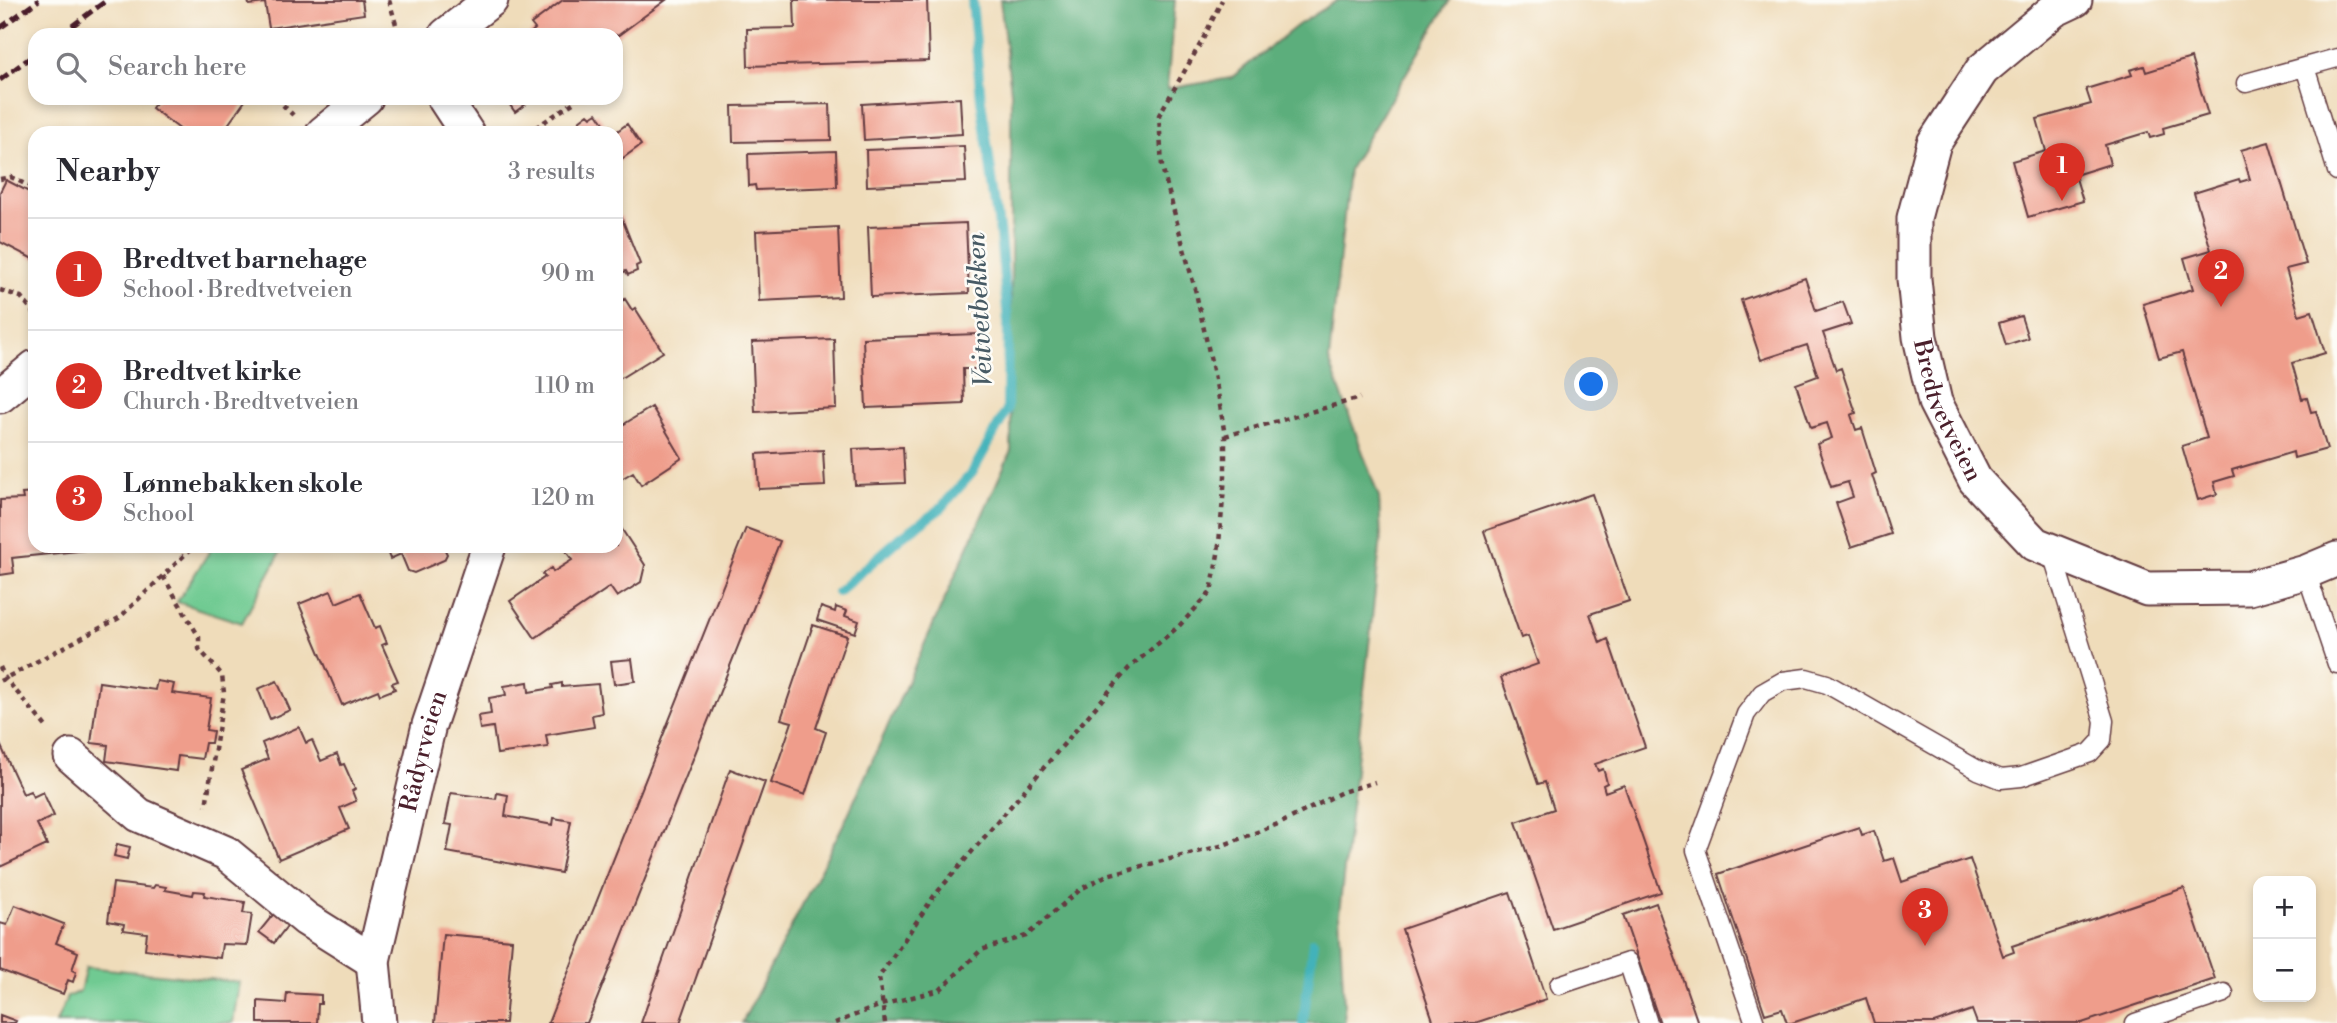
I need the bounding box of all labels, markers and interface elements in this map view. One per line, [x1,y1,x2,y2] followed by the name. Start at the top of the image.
[28,28,623,105] search box
[52,48,90,86] icon: search
[108,51,247,83] text: Search here
[2039,143,2085,201] pin: 1
[56,153,160,191] text: Nearby
[508,158,595,186] text: 3 results
[960,232,1000,388] water label: Veitvetbekken
[123,244,367,276] text: Bredtvet barnehage
[2198,249,2244,307] pin: 2
[73,260,85,288] text: 1
[541,260,595,288] text: 90 m
[123,276,353,304] text: School · Bredtvetveien
[1906,336,1988,487] street label: Bredtvetveien
[123,356,301,388] text: Bredtvet kirke
[1574,367,1608,401] your location
[72,372,86,400] text: 2
[535,372,595,400] text: 110 m
[123,388,359,416] text: Church · Bredtvetveien
[123,468,363,500] text: Lønnebakken skole
[72,484,86,512] text: 3
[531,484,595,512] text: 120 m
[123,500,194,528] text: School
[394,687,454,815] street label: Rådyrveien
[2253,876,2316,1002] map controls
[2253,876,2316,939] button: +
[1902,888,1948,946] pin: 3
[2253,939,2316,1002] button: −

